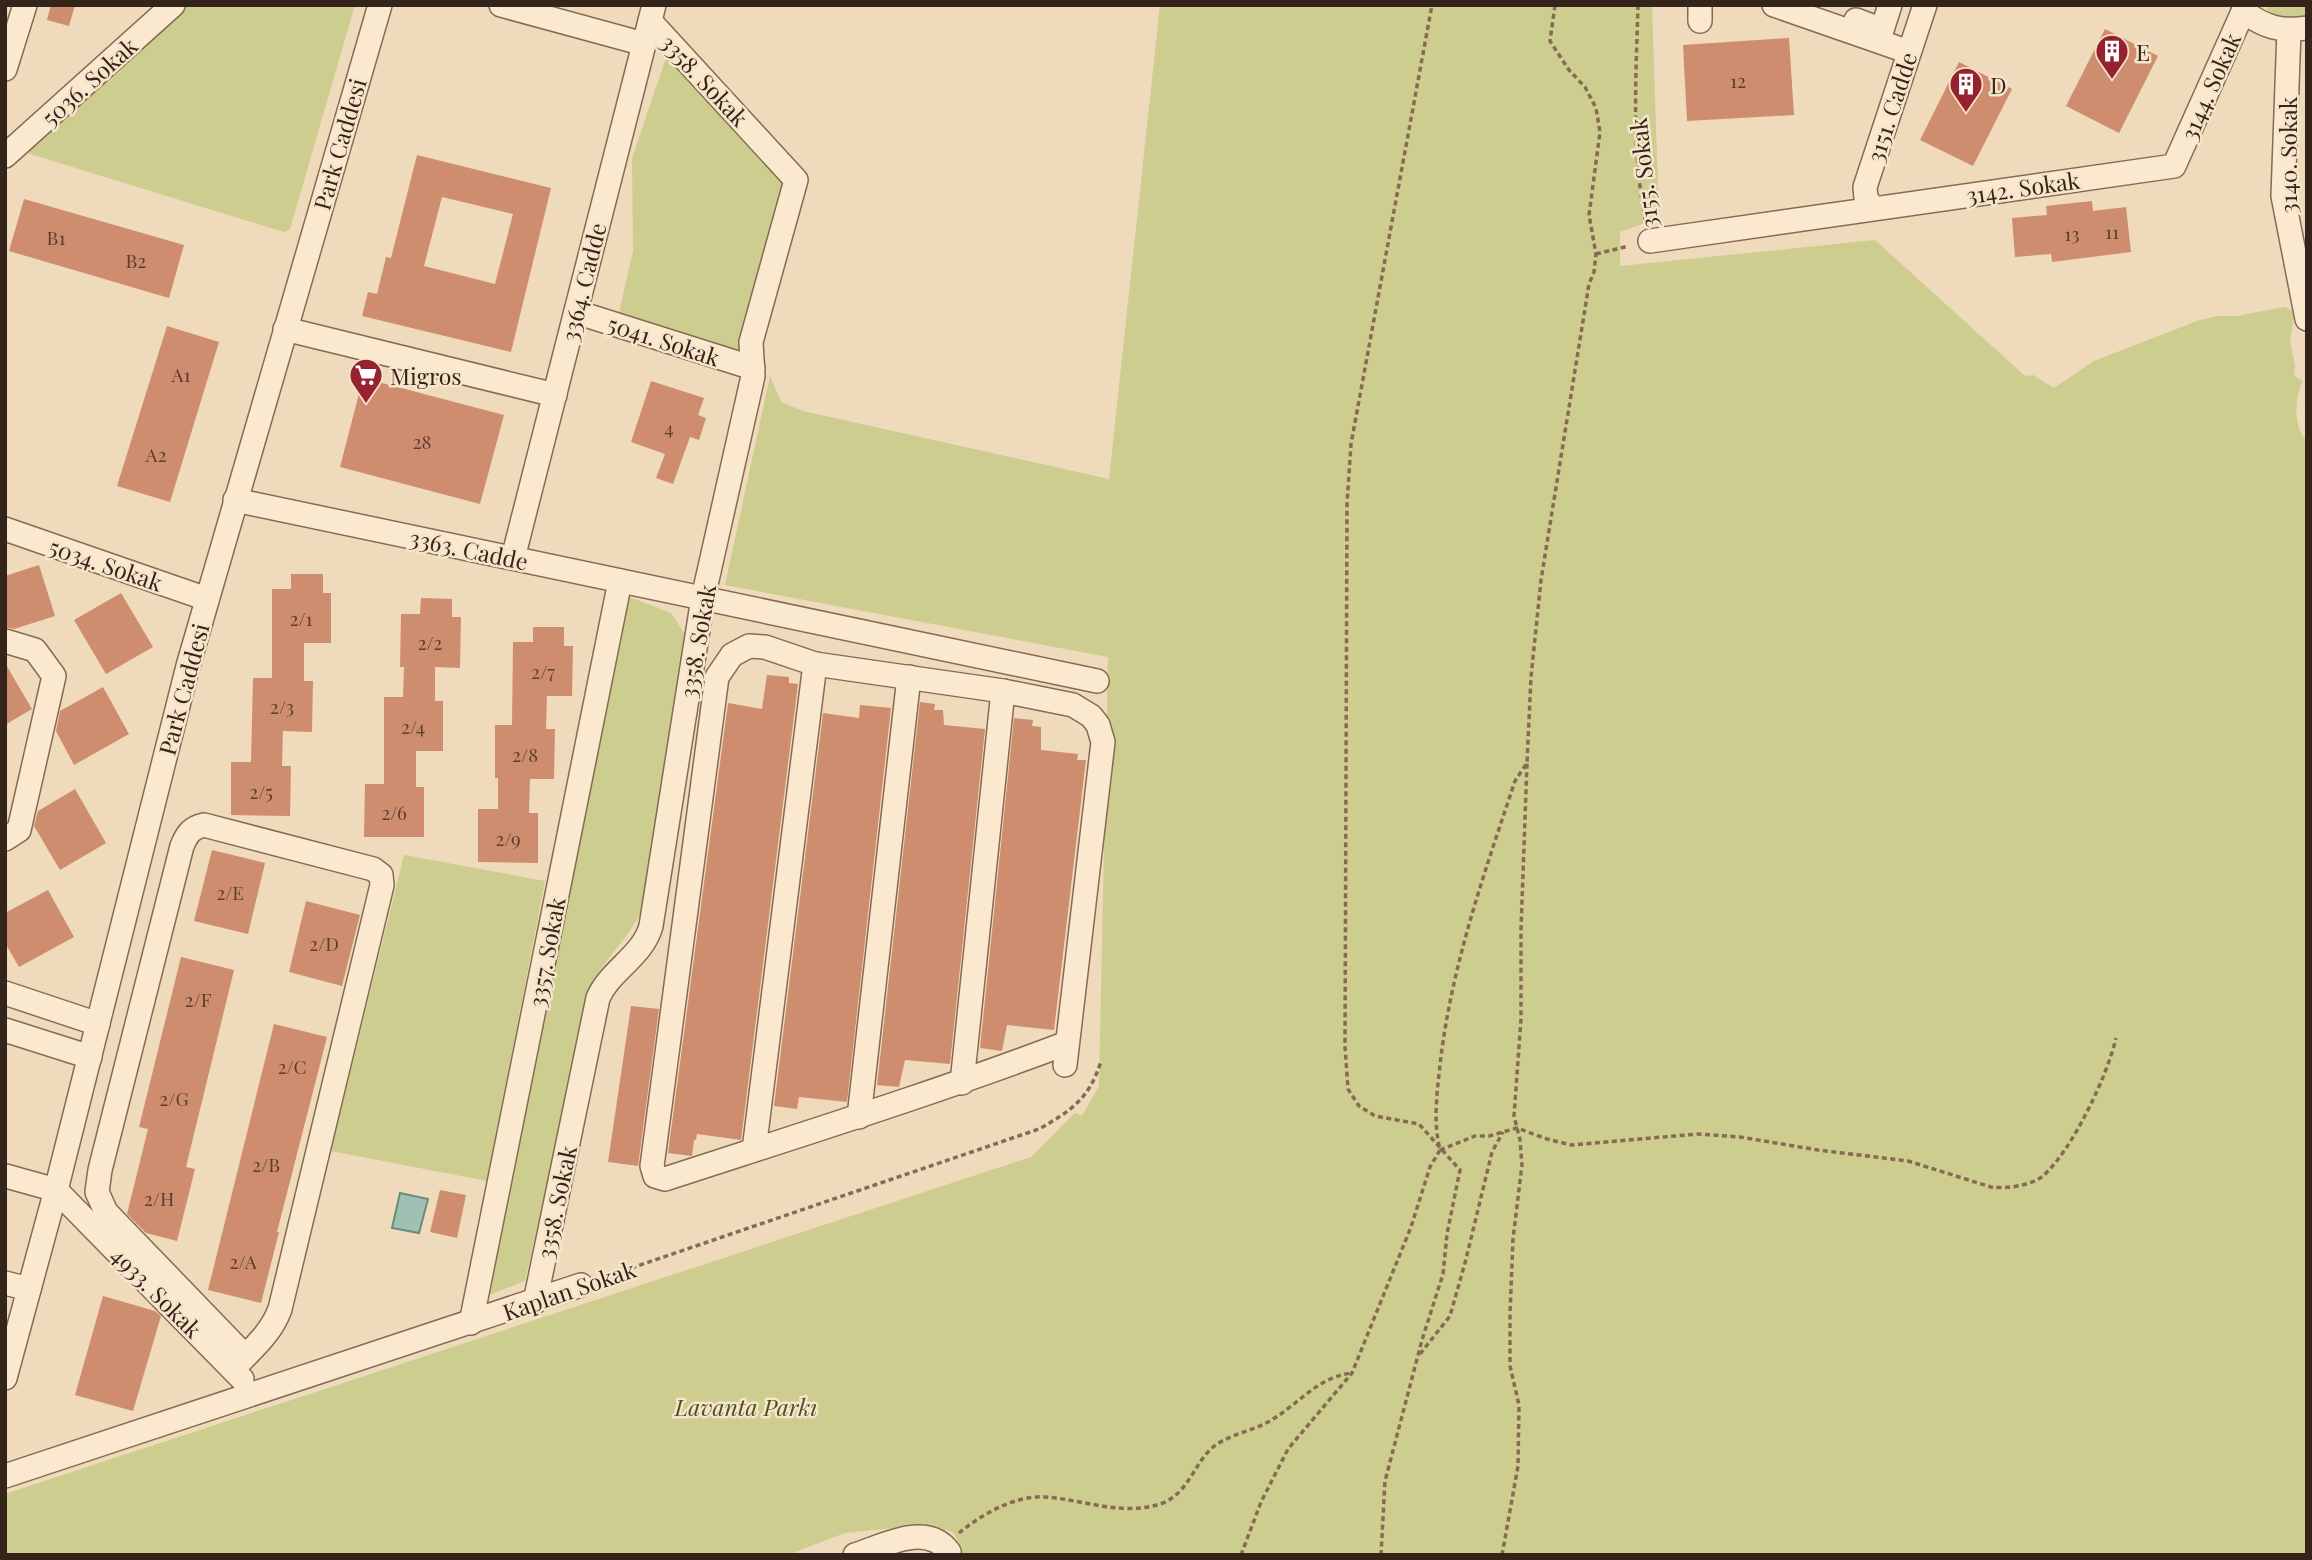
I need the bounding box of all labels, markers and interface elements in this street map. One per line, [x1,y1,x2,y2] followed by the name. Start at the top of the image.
[654,27,756,133] street label: 3358. Sokak
[2173,27,2248,145] street label: 3144. Sokak
[35,30,144,132] street label: 5036. Sokak
[2093,32,2131,81] building icon: E
[2136,36,2150,67] place label: E
[1859,48,1923,166] street label: 3151. Cadde
[1947,65,1985,114] building icon: D
[1730,67,1746,93] house number: 12
[1990,69,2007,100] place label: D
[305,74,373,213] street label: Park Caddesi
[2272,96,2303,213] street label: 3140. Sokak
[1622,116,1664,230] street label: 3155. Sokak
[1964,164,2082,210] street label: 3142. Sokak
[2105,218,2119,244] house number: 11
[553,219,613,345] street label: 3364. Cadde
[2064,220,2080,246] house number: 13
[47,224,65,250] house number: B1
[126,247,146,273] house number: B2
[604,307,724,373] street label: 5041. Sokak
[347,356,385,405] supermarket icon: Migros
[390,360,462,391] place label: Migros
[170,361,191,387] house number: A1
[664,414,674,440] house number: 4
[413,428,431,454] house number: 28
[144,441,167,467] house number: A2
[407,521,531,577] street label: 3363. Cadde
[45,530,167,598] street label: 5034. Sokak
[672,581,722,700] street label: 3358. Sokak
[289,605,313,631] house number: 2/1
[151,619,216,758] street label: Park Caddesi
[418,629,442,655] house number: 2/2
[531,658,555,684] house number: 2/7
[270,693,294,719] house number: 2/3
[401,713,425,739] house number: 2/4
[512,741,538,767] house number: 2/8
[249,778,273,804] house number: 2/5
[381,799,407,825] house number: 2/6
[495,825,521,851] house number: 2/9
[216,879,244,905] house number: 2/E
[520,894,572,1010] street label: 3357. Sokak
[309,930,339,956] house number: 2/D
[185,986,212,1012] house number: 2/F
[277,1053,307,1079] house number: 2/C
[159,1085,189,1111] house number: 2/G
[529,1142,583,1262] street label: 3358. Sokak
[252,1151,280,1177] house number: 2/B
[144,1185,174,1211] house number: 2/H
[105,1240,209,1344] street label: 4933. Sokak
[229,1248,258,1274] house number: 2/A
[498,1253,640,1327] street label: Kaplan Sokak
[674,1391,817,1422] park label: Lavanta Parkı

